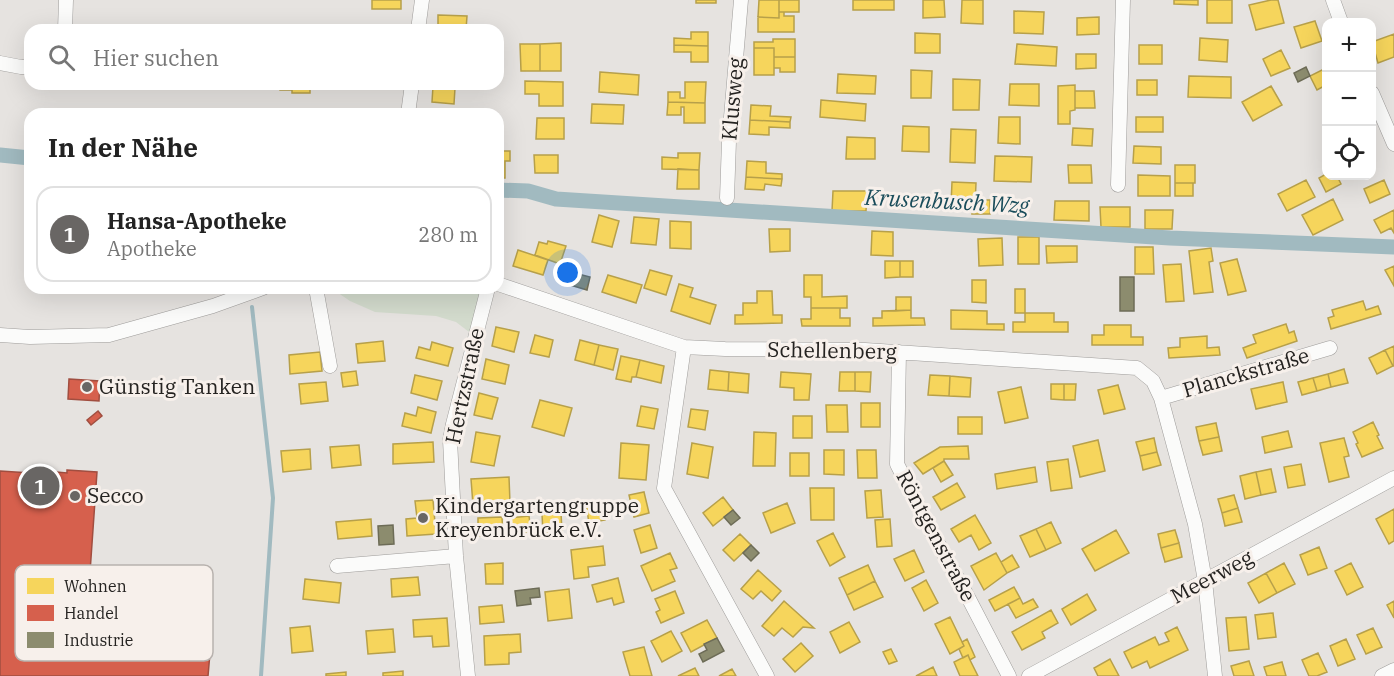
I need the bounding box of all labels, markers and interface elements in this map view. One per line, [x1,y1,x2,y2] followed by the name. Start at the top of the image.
[1322,18,1376,180] map controls
[1322,18,1376,72] button: +
[24,24,504,90] search box
[45,41,78,74] icon: search
[93,43,219,72] text: Hier suchen
[714,56,750,142] street label: Klusweg
[1322,72,1376,126] button: −
[1322,126,1376,180] button: locate
[48,130,198,164] text: In der Nähe
[863,182,1031,219] water label: Krusenbusch Wzg
[107,206,287,235] text: Hansa-Apotheke
[64,221,76,248] text: 1
[418,221,478,248] text: 280 m
[107,235,197,262] text: Apotheke
[553,258,582,287] your location
[438,325,490,446] street label: Hertzstraße
[767,335,898,365] street label: Schellenberg
[1179,341,1312,403] street label: Planckstraße
[99,372,255,400] place label: Günstig Tanken
[80,380,94,394] marker: Günstig Tanken
[20,464,60,508] pin: 1
[890,465,983,606] street label: Röntgenstraße
[87,481,144,509] place label: Secco
[68,489,82,503] marker: Secco
[435,491,639,543] place label: Kindergartengruppe Kreyenbrück e.V.
[416,511,430,525] marker: Kindergartengruppe Kreyenbrück e.V.
[1165,542,1258,610] street label: Meerweg
[15,565,213,661] legend
[64,576,127,596] text: Wohnen
[64,603,119,623] text: Handel
[64,630,133,650] text: Industrie

